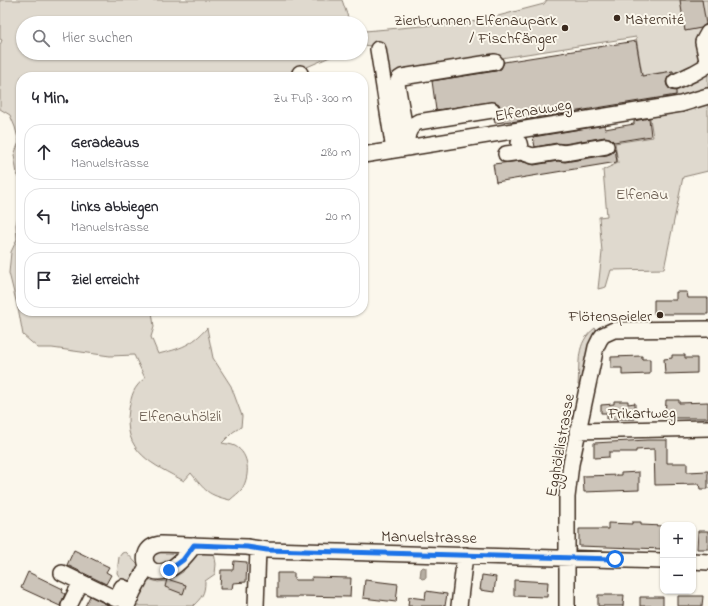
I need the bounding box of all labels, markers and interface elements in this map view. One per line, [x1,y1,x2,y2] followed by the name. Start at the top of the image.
[625,8,685,32] place label: Maternité
[394,9,558,51] place label: Zierbrunnen Elfenaupark / Fischfänger
[612,13,622,23] marker: Maternité
[16,16,368,60] search box
[560,23,570,33] marker: Zierbrunnen Elfenaupark / Fischfänger
[30,27,52,49] icon: search
[62,27,133,49] text: Hier suchen
[32,86,68,111] text: 4 Min.
[273,89,352,108] text: Zu Fuß · 300 m
[493,93,573,129] street label: Elfenauweg
[71,132,139,154] text: Geradeaus
[33,141,55,163] icon: ahead
[321,143,351,162] text: 280 m
[71,154,149,173] text: Manuelstrasse
[616,183,668,207] park label: Elfenau
[71,196,158,218] text: Links abbiegen
[33,205,55,227] icon: left
[326,207,351,226] text: 20 m
[71,218,149,237] text: Manuelstrasse
[33,269,55,291] icon: arrive
[71,269,139,291] text: Ziel erreicht
[567,305,652,329] place label: Flötenspieler
[655,310,665,320] marker: Flötenspieler
[540,391,582,499] street label: Egghölzlistrasse
[607,401,676,427] street label: Frikartweg
[138,405,222,429] park label: Elfenauhölzli
[660,522,696,594] map controls
[660,522,696,558] button: +
[381,525,478,551] street label: Manuelstrasse
[606,550,624,568] route start
[660,558,696,594] button: −
[160,561,178,579] route end

